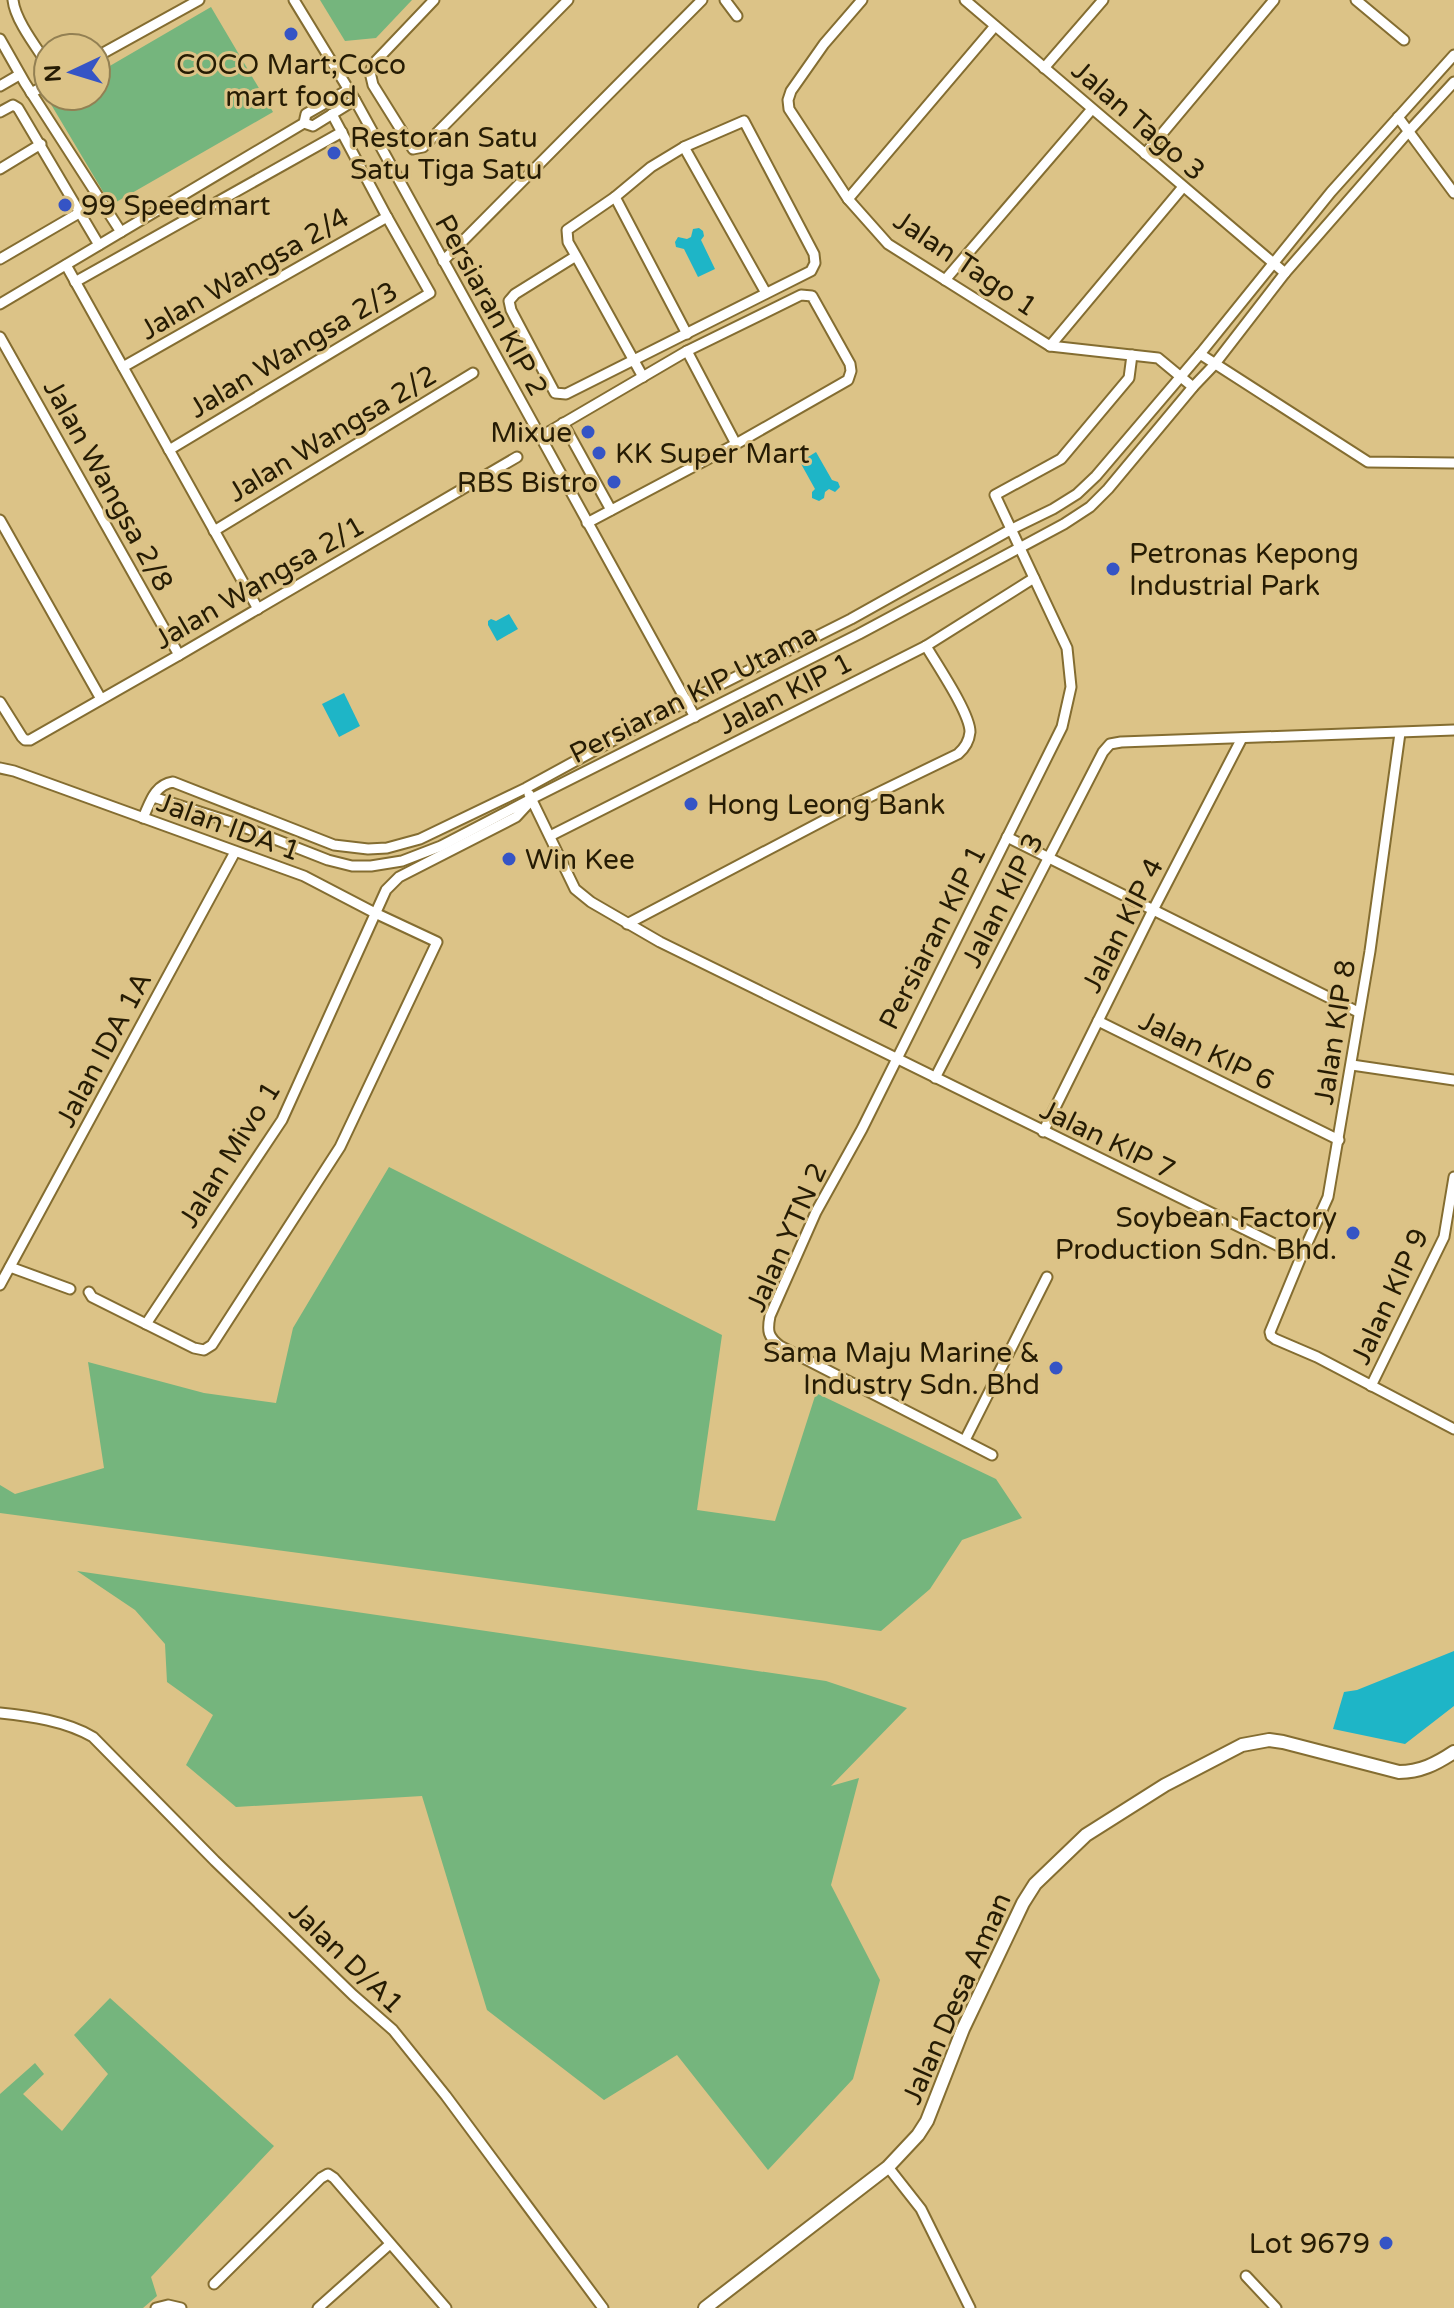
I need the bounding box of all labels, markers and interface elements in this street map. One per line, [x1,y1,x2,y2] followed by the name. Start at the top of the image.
[282,25,300,43] marker: COCO Mart;Coco mart food
[32,32,112,112] north arrow
[176,48,406,114] place label: COCO Mart;Coco mart food
[1065,53,1212,188] street label: Jalan Tago 3
[39,64,67,83] text: N
[350,121,543,187] place label: Restoran Satu Satu Tiga Satu
[325,144,343,162] marker: Restoran Satu Satu Tiga Satu
[81,189,271,223] place label: 99 Speedmart
[56,196,74,214] marker: 99 Speedmart
[134,200,355,348] street label: Jalan Wangsa 2/4
[887,203,1044,324] street label: Jalan Tago 1
[427,209,555,402] street label: Persiaran KIP 2
[183,274,404,426] street label: Jalan Wangsa 2/3
[222,358,443,510] street label: Jalan Wangsa 2/2
[36,374,180,597] street label: Jalan Wangsa 2/8
[490,416,572,450] place label: Mixue
[579,423,597,441] marker: Mixue
[615,437,810,471] place label: KK Super Mart
[590,444,608,462] marker: KK Super Mart
[457,466,598,500] place label: RBS Bistro
[605,473,623,491] marker: RBS Bistro
[148,509,371,657] street label: Jalan Wangsa 2/1
[1129,537,1359,603] place label: Petronas Kepong Industrial Park
[1104,560,1122,578] marker: Petronas Kepong Industrial Park
[564,617,823,771] street label: Persiaran KIP Utama
[713,646,858,742] street label: Jalan KIP 1
[152,785,305,869] street label: Jalan IDA 1
[707,788,945,822] place label: Hong Leong Bank
[682,795,700,813] marker: Hong Leong Bank
[955,828,1051,973] street label: Jalan KIP 3
[872,840,994,1035] street label: Persiaran KIP 1
[525,843,635,877] place label: Win Kee
[500,850,518,868] marker: Win Kee
[1075,853,1171,998] street label: Jalan KIP 4
[1307,957,1363,1107] street label: Jalan KIP 8
[49,966,159,1133] street label: Jalan IDA 1A
[1133,1004,1280,1098] street label: Jalan KIP 6
[171,1075,288,1234] street label: Jalan Mivo 1
[1034,1093,1181,1187] street label: Jalan KIP 7
[739,1158,835,1317] street label: Jalan YTN 2
[1055,1201,1337,1267] place label: Soybean Factory Production Sdn. Bhd.
[1344,1223,1436,1370] street label: Jalan KIP 9
[1344,1224,1362,1242] marker: Soybean Factory Production Sdn. Bhd.
[763,1336,1040,1402] place label: Sama Maju Marine & Industry Sdn. Bhd
[1047,1359,1065,1377] marker: Sama Maju Marine & Industry Sdn. Bhd
[895,1887,1019,2109] street label: Jalan Desa Aman
[282,1895,411,2021] street label: Jalan D/A1
[1249,2227,1370,2261] place label: Lot 9679
[1377,2234,1395,2252] marker: Lot 9679

